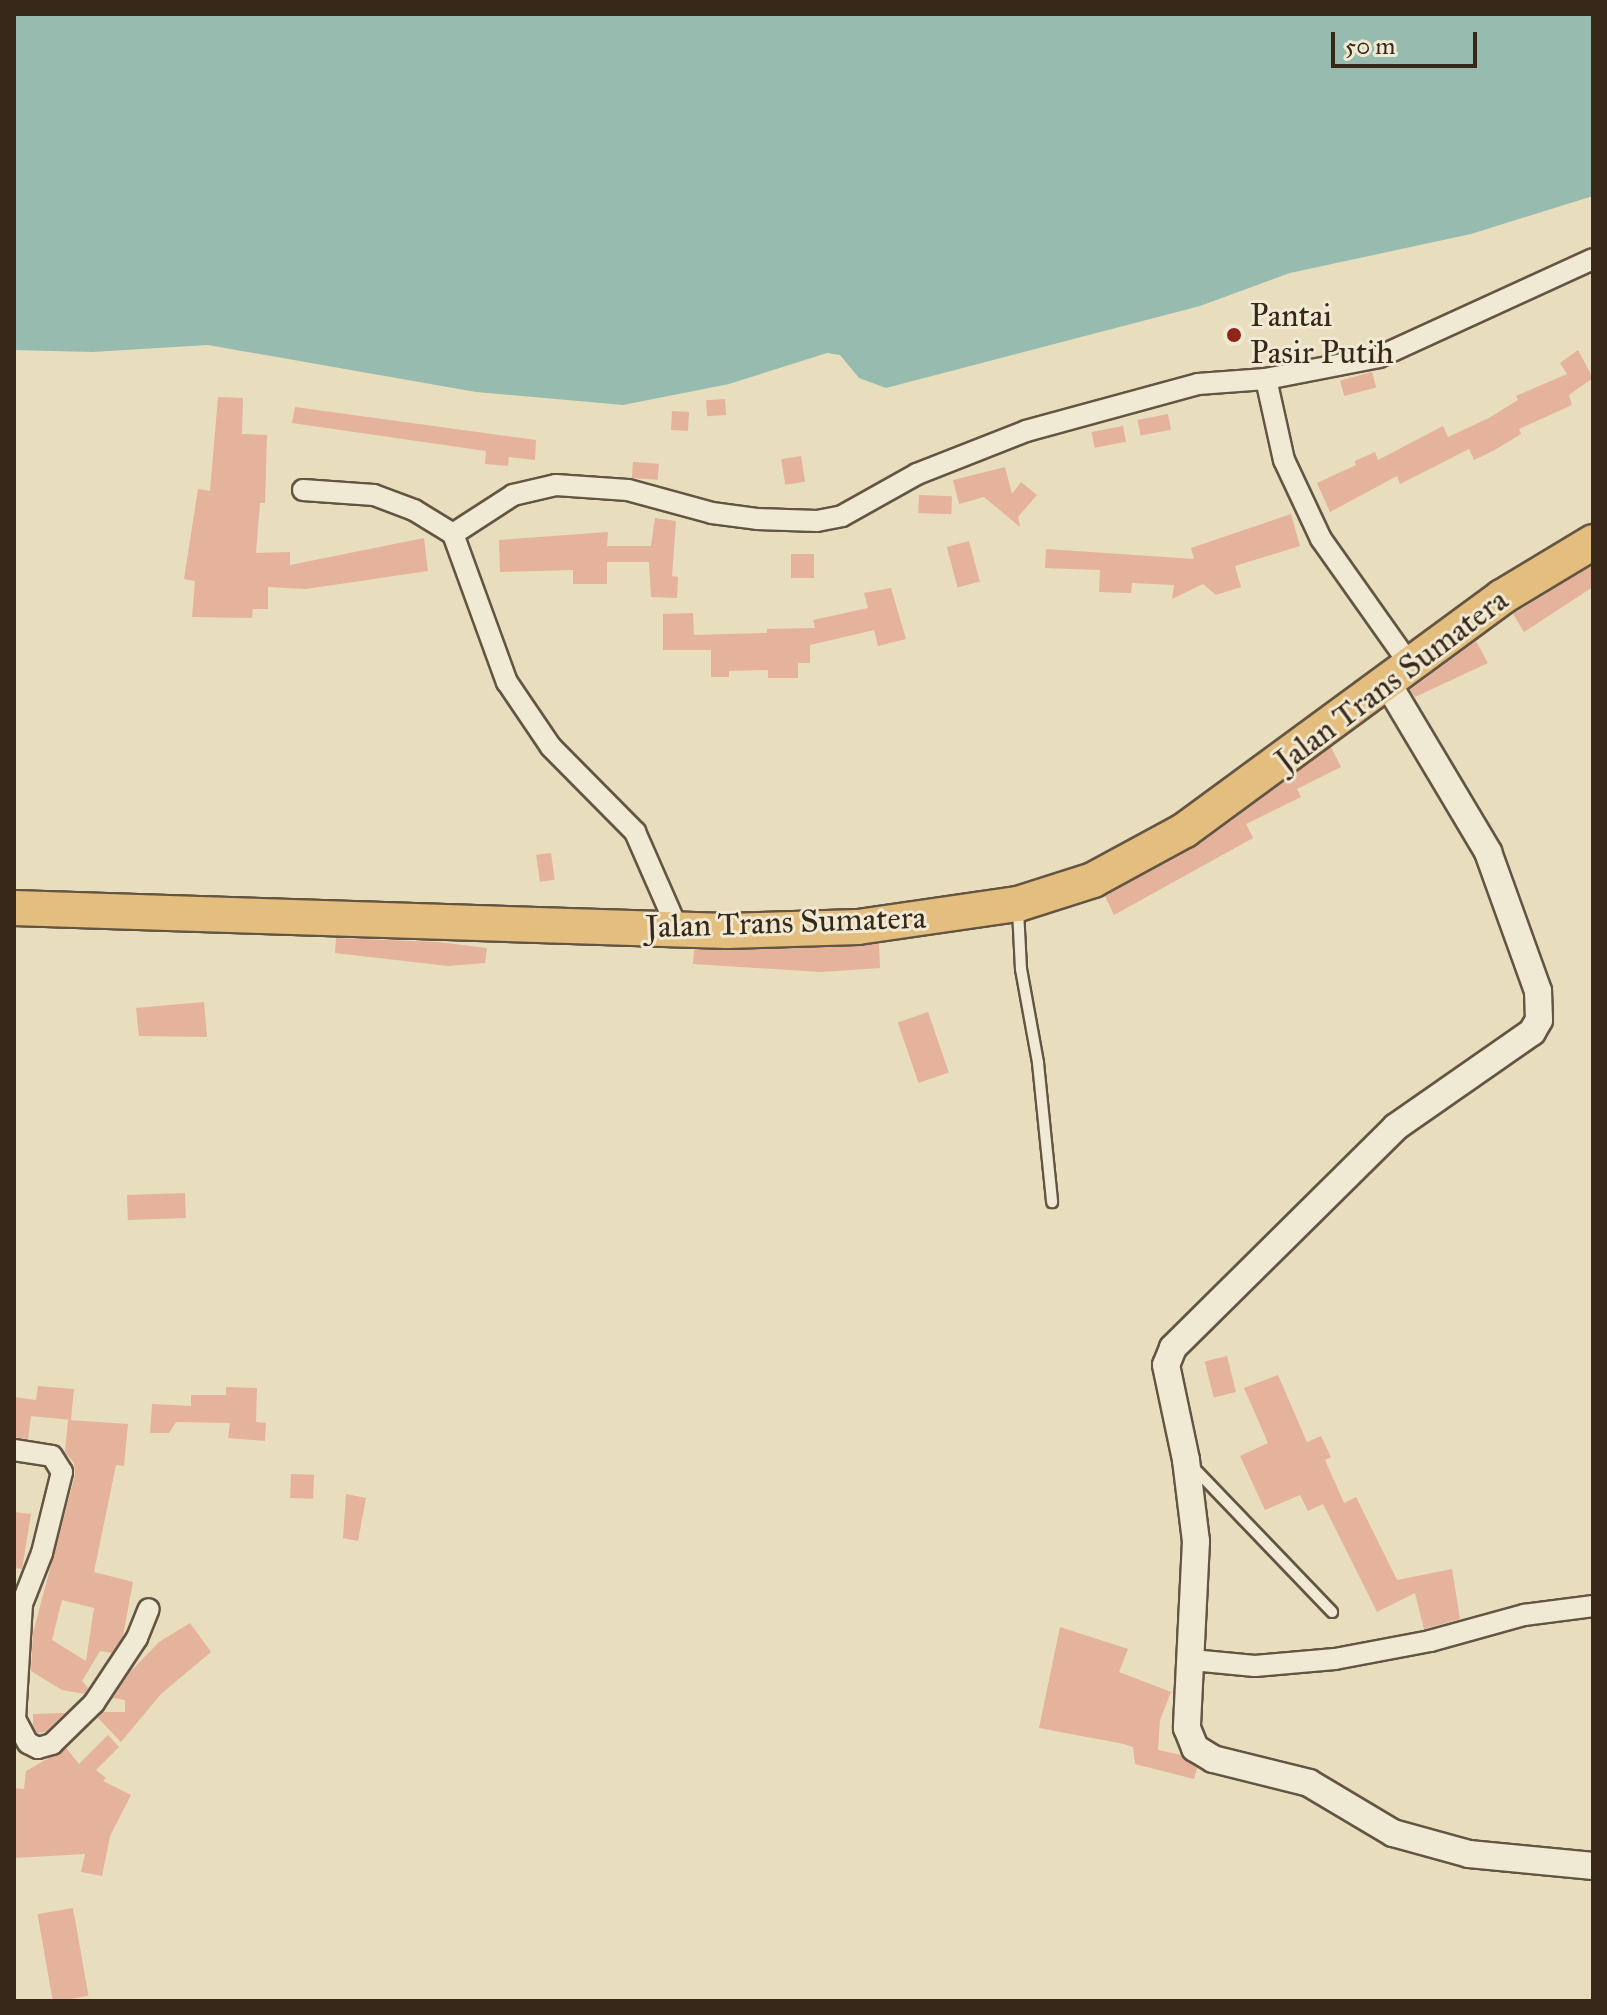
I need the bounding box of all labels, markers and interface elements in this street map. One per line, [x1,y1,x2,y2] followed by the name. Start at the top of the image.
[1335,16,1481,66] scale bar
[1345,31,1395,61] text: 50 m
[1250,298,1394,373] place label: Pantai Pasir Putih
[1225,326,1243,344] marker: Pantai Pasir Putih
[1268,581,1516,781] street label: Jalan Trans Sumatera
[645,899,927,947] street label: Jalan Trans Sumatera

